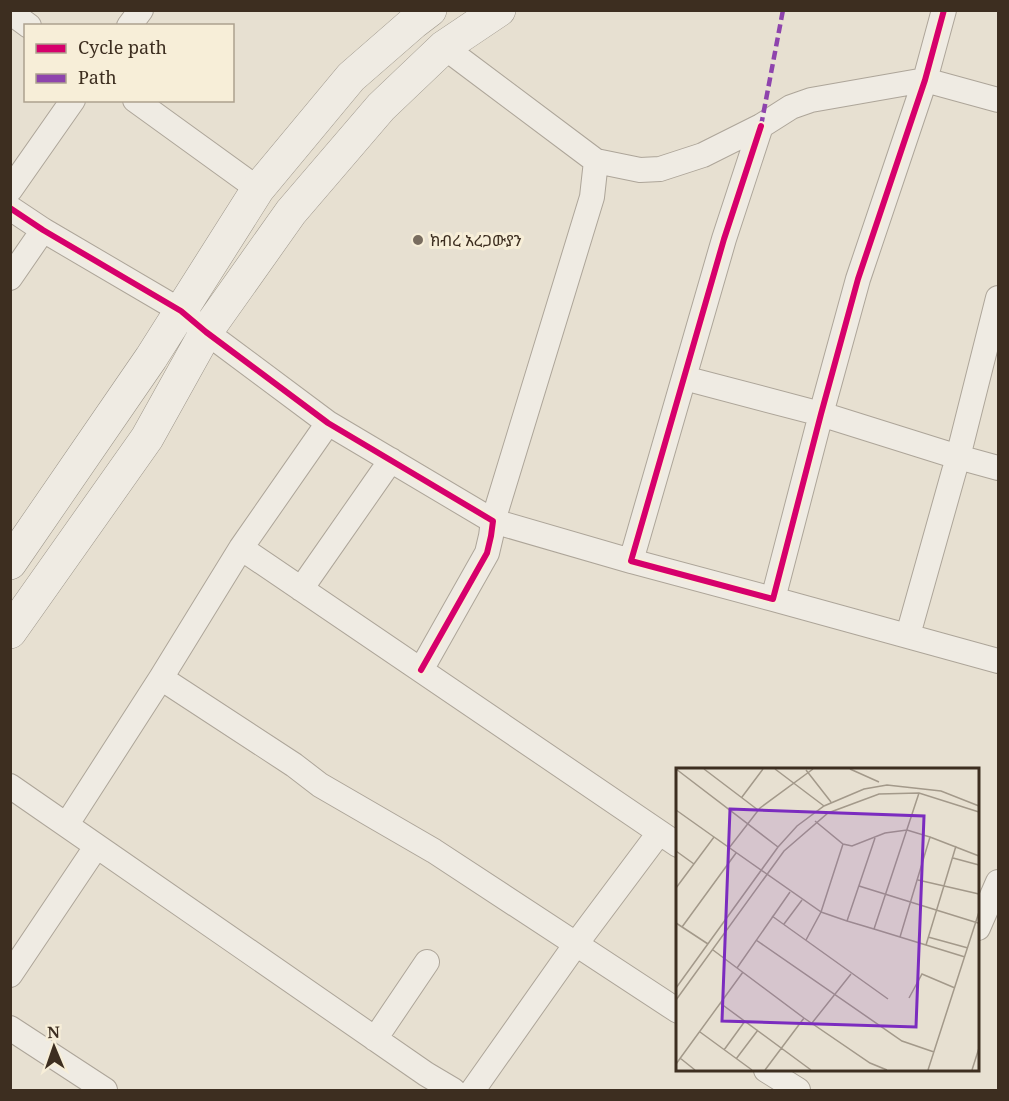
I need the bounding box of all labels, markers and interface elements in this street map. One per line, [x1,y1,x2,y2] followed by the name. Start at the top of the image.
[24,24,234,102] legend
[78,35,167,59] text: Cycle path
[78,65,117,89] text: Path
[430,229,522,251] place label: ክብረ አረጋውያን
[411,233,425,247] marker: ክብረ አረጋውያን
[676,768,979,1071] inset map
[24,1017,84,1077] north arrow
[47,1021,61,1043] text: N

